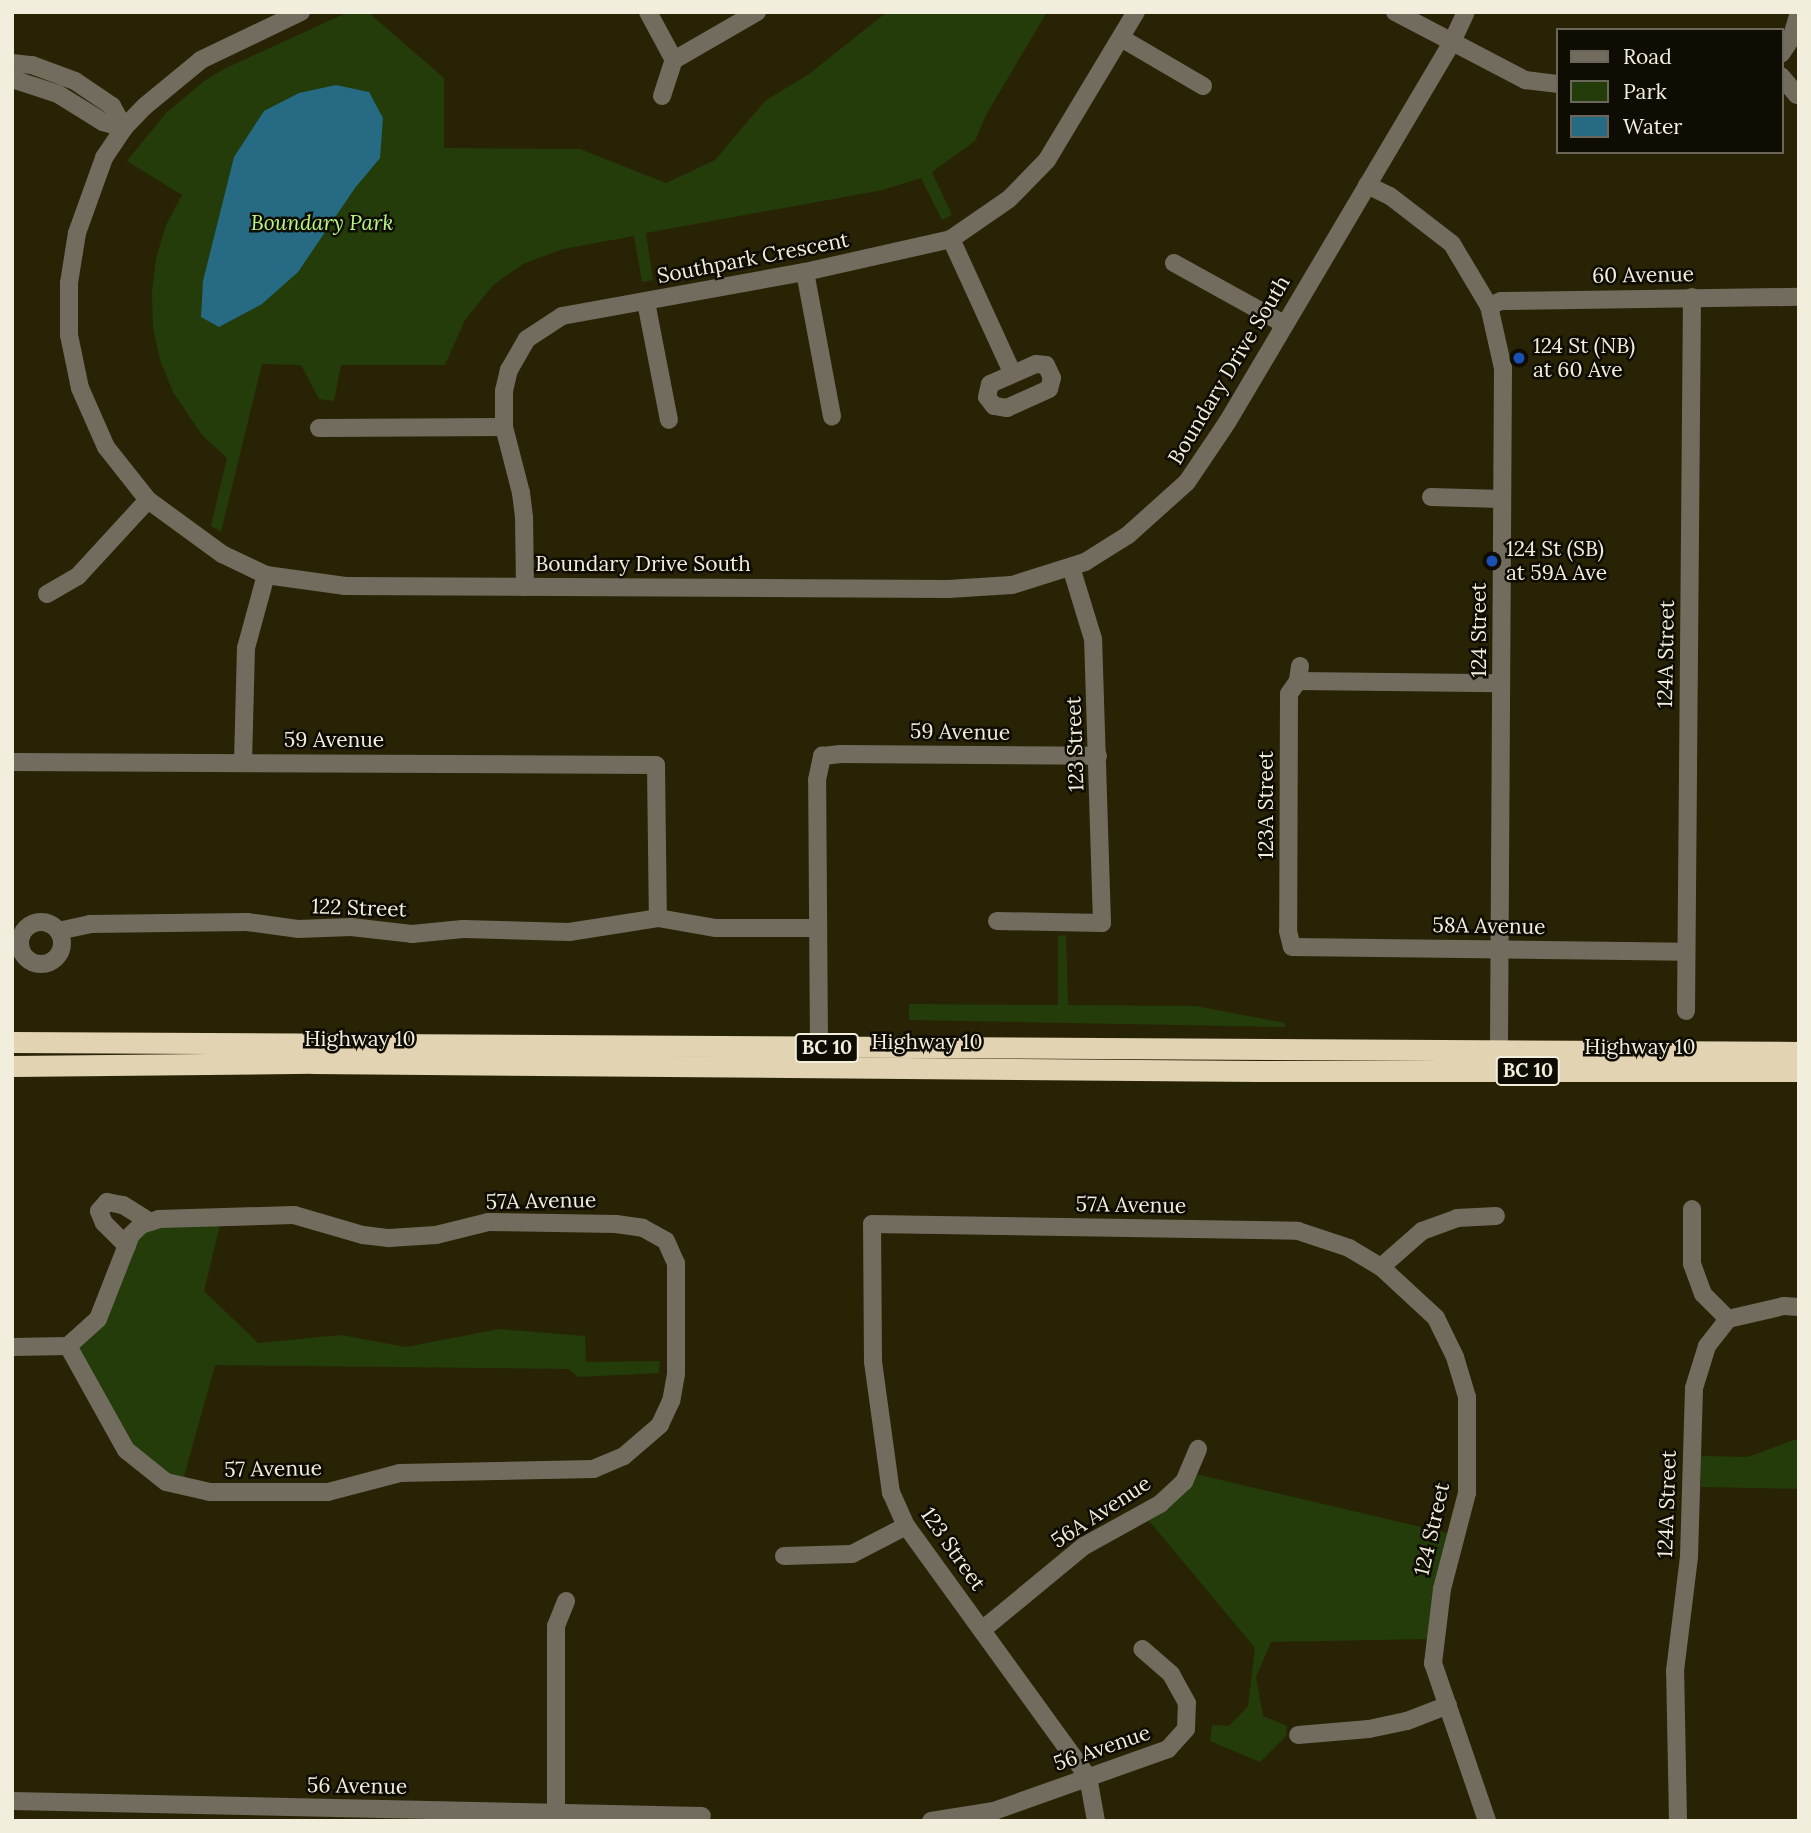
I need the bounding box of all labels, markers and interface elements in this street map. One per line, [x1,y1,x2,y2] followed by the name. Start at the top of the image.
[1556,28,1783,154] legend
[1623,43,1672,70] text: Road
[1623,78,1667,105] text: Park
[1623,113,1682,140] text: Water
[251,210,393,236] park label: Boundary Park
[655,227,851,289] street label: Southpark Crescent
[1592,262,1694,288] street label: 60 Avenue
[1163,271,1295,469] street label: Boundary Drive South
[1533,333,1635,383] place label: 124 St (NB) at 60 Ave
[1511,350,1527,366] marker: 124 St (NB) at 60 Ave
[1506,536,1607,586] place label: 124 St (SB) at 59A Ave
[535,551,751,577] street label: Boundary Drive South
[1484,553,1500,569] marker: 124 St (SB) at 59A Ave
[1466,583,1492,677] street label: 124 Street
[1652,600,1680,708] street label: 124A Street
[1061,696,1089,792] street label: 123 Street
[910,719,1010,745] street label: 59 Avenue
[284,727,384,753] street label: 59 Avenue
[1253,751,1279,859] street label: 123A Street
[311,894,407,922] street label: 122 Street
[1432,912,1546,940] street label: 58A Avenue
[304,1026,416,1052] street label: Highway 10
[871,1029,983,1055] street label: Highway 10
[794,1032,860,1064] road number: BC 10
[1584,1034,1696,1060] street label: Highway 10
[1495,1056,1561,1086] road number: BC 10
[485,1187,597,1215] street label: 57A Avenue
[1075,1191,1187,1219] street label: 57A Avenue
[1653,1450,1681,1558] street label: 124A Street
[224,1456,322,1482] street label: 57 Avenue
[1047,1471,1155,1553] street label: 56A Avenue
[1409,1480,1455,1578] street label: 124 Street
[915,1503,991,1595] street label: 123 Street
[1050,1720,1154,1776] street label: 56 Avenue
[307,1773,407,1799] street label: 56 Avenue

